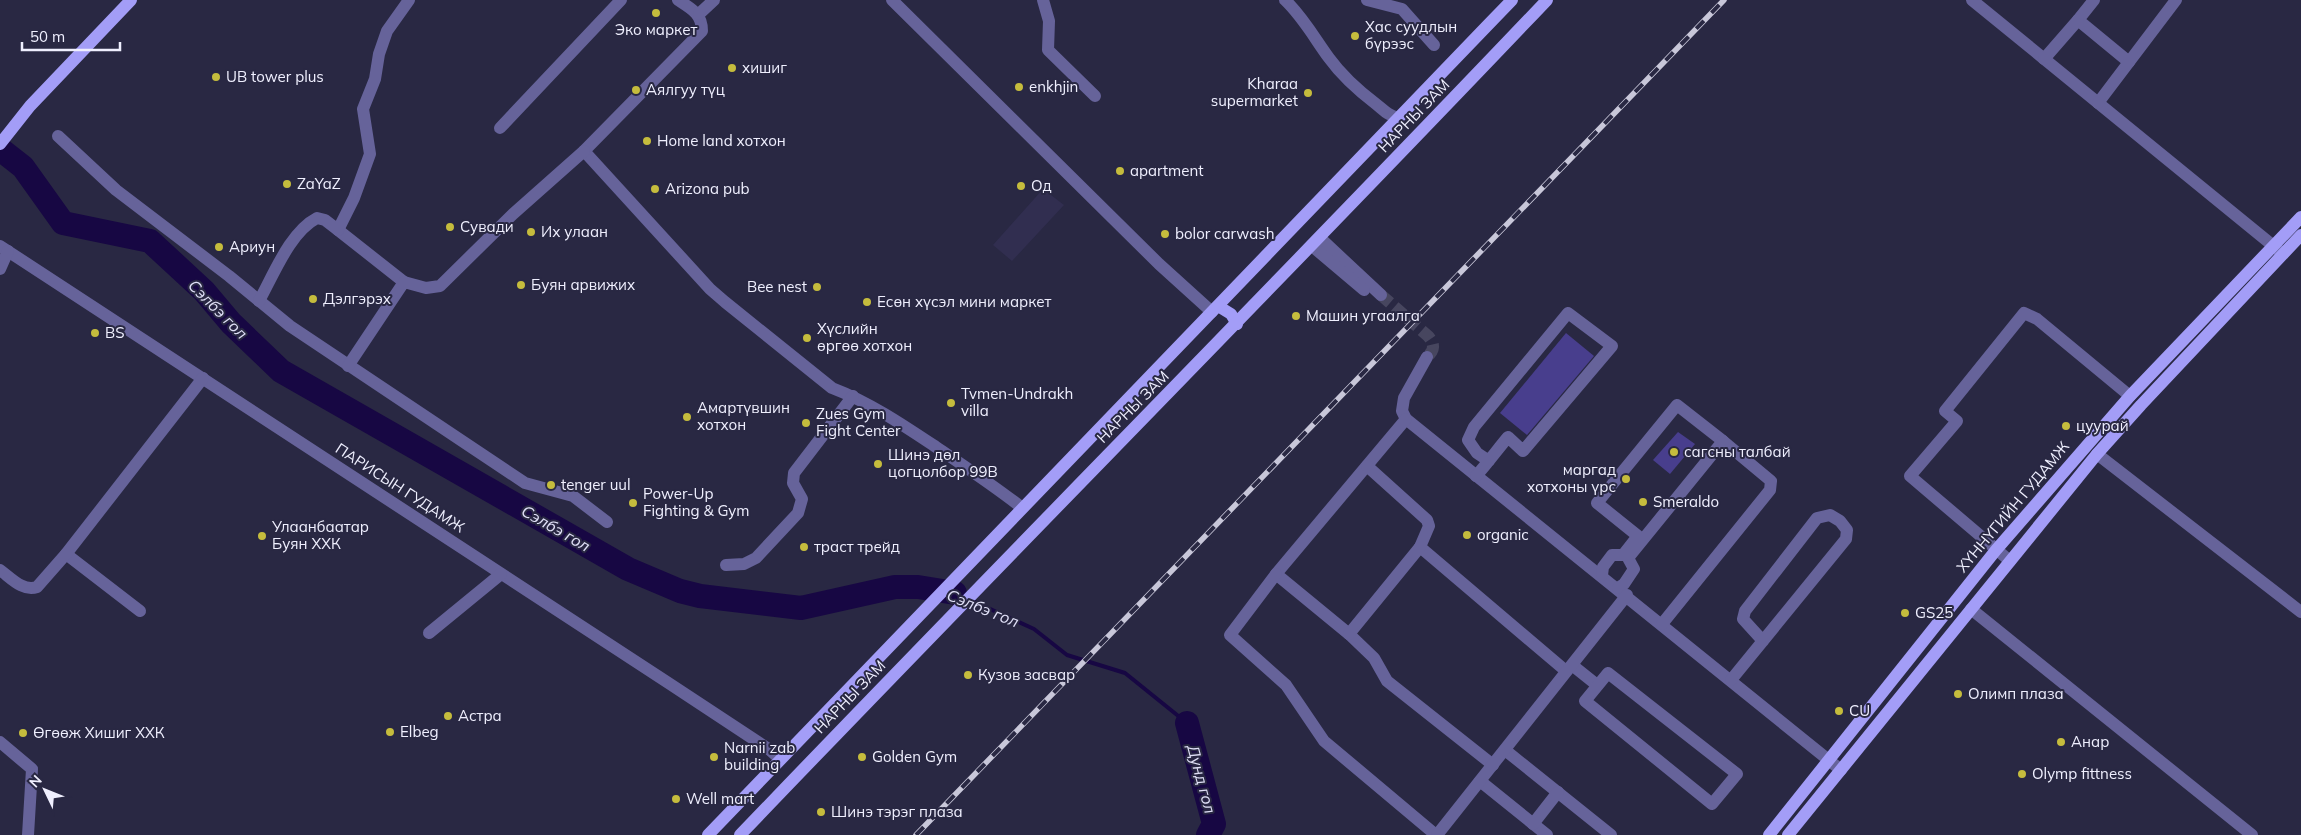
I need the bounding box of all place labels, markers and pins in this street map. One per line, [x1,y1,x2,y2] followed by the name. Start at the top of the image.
[650,7,662,19] marker: Эко маркет
[1365,17,1457,53] place label: Хас суудлын бүрээс
[615,20,697,39] place label: Эко маркет
[1349,30,1361,42] marker: Хас суудлын бүрээс
[742,58,787,77] place label: хишиг
[726,62,738,74] marker: хишиг
[226,67,324,86] place label: UB tower plus
[210,71,222,83] marker: UB tower plus
[1211,74,1298,110] place label: Kharaa supermarket
[1029,77,1078,96] place label: enkhjin
[646,80,725,99] place label: Аялгуу түц
[1013,81,1025,93] marker: enkhjin
[630,84,642,96] marker: Аялгуу түц
[1302,87,1314,99] marker: Kharaa supermarket
[657,131,786,150] place label: Home land хотхон
[641,135,653,147] marker: Home land хотхон
[1130,161,1203,180] place label: apartment
[1114,165,1126,177] marker: apartment
[297,174,341,193] place label: ZaYaZ
[1031,176,1052,195] place label: Од
[281,178,293,190] marker: ZaYaZ
[665,179,750,198] place label: Arizona pub
[1015,180,1027,192] marker: Од
[649,183,661,195] marker: Arizona pub
[460,217,514,236] place label: Сувади
[444,221,456,233] marker: Сувади
[541,222,608,241] place label: Их улаан
[1175,224,1274,243] place label: bolor carwash
[525,226,537,238] marker: Их улаан
[1159,228,1171,240] marker: bolor carwash
[229,237,275,256] place label: Ариун
[213,241,225,253] marker: Ариун
[531,275,635,294] place label: Буян арвижих
[747,277,807,296] place label: Bee nest
[515,279,527,291] marker: Буян арвижих
[811,281,823,293] marker: Bee nest
[323,289,391,308] place label: Дэлгэрэх
[877,292,1052,311] place label: Есөн хүсэл мини маркет
[307,293,319,305] marker: Дэлгэрэх
[861,296,873,308] marker: Есөн хүсэл мини маркет
[1306,306,1420,325] place label: Машин угаалга
[1290,310,1302,322] marker: Машин угаалга
[817,319,912,355] place label: Хүслийн өргөө хотхон
[105,323,125,342] place label: BS
[89,327,101,339] marker: BS
[801,332,813,344] marker: Хүслийн өргөө хотхон
[961,384,1073,420] place label: Tvmen-Undrakh villa
[945,397,957,409] marker: Tvmen-Undrakh villa
[697,398,790,434] place label: Амартүвшин хотхон
[816,404,901,440] place label: Zues Gym Fight Center
[681,411,693,423] marker: Амартүвшин хотхон
[2076,416,2129,435] place label: цуурай
[800,417,812,429] marker: Zues Gym Fight Center
[2060,420,2072,432] marker: цуурай
[1684,442,1791,461] place label: сагсны талбай
[888,445,998,481] place label: Шинэ дөл цогцолбор 99В
[1668,446,1680,458] marker: сагсны талбай
[872,458,884,470] marker: Шинэ дөл цогцолбор 99В
[1527,460,1616,496] place label: маргад хотхоны үрс
[1620,473,1632,485] marker: маргад хотхоны үрс
[561,475,631,494] place label: tenger uul
[545,479,557,491] marker: tenger uul
[643,484,750,520] place label: Power-Up Fighting & Gym
[1653,492,1719,511] place label: Smeraldo
[1637,496,1649,508] marker: Smeraldo
[627,497,639,509] marker: Power-Up Fighting & Gym
[271,517,369,553] place label: Улаанбаатар Буян ХХК
[1477,525,1529,544] place label: organic
[1461,529,1473,541] marker: organic
[256,530,268,542] marker: Улаанбаатар Буян ХХК
[814,537,900,556] place label: траст трейд
[798,541,810,553] marker: траст трейд
[1915,603,1953,622] place label: GS25
[1899,607,1911,619] marker: GS25
[978,665,1075,684] place label: Кузов засвар
[962,669,974,681] marker: Кузов засвар
[1968,684,2064,703] place label: Олимп плаза
[1952,688,1964,700] marker: Олимп плаза
[1849,701,1870,720] place label: CU
[1833,705,1845,717] marker: CU
[458,706,502,725] place label: Астра
[442,710,454,722] marker: Астра
[400,722,439,741] place label: Elbeg
[33,723,165,742] place label: Өгөөж Хишиг ХХК
[384,726,396,738] marker: Elbeg
[17,727,29,739] marker: Өгөөж Хишиг ХХК
[2071,732,2109,751] place label: Анар
[2055,736,2067,748] marker: Анар
[724,738,795,774] place label: Narnii zab building
[872,747,957,766] place label: Golden Gym
[708,751,720,763] marker: Narnii zab building
[856,751,868,763] marker: Golden Gym
[2032,764,2132,783] place label: Olymp fittness
[2016,768,2028,780] marker: Olymp fittness
[686,789,754,808] place label: Well mart
[670,793,682,805] marker: Well mart
[831,802,963,821] place label: Шинэ тэрэг плаза
[815,806,827,818] marker: Шинэ тэрэг плаза

